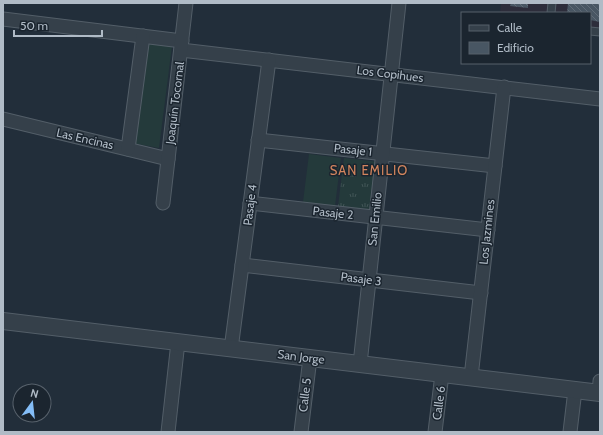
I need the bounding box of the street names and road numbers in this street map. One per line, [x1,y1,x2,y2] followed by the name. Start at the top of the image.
[162,61,187,146] street label: Joaquín Tocornal
[356,62,424,85] street label: Los Copihues
[55,125,115,152] street label: Las Encinas
[333,140,373,159] street label: Pasaje 1
[240,183,259,226] street label: Pasaje 4
[364,191,385,246] street label: San Emilio
[476,199,497,265] street label: Los Jazmines
[312,203,354,222] street label: Pasaje 2
[340,269,382,288] street label: Pasaje 3
[277,346,326,367] street label: San Jorge
[295,377,314,413] street label: Calle 5
[429,385,448,421] street label: Calle 6

